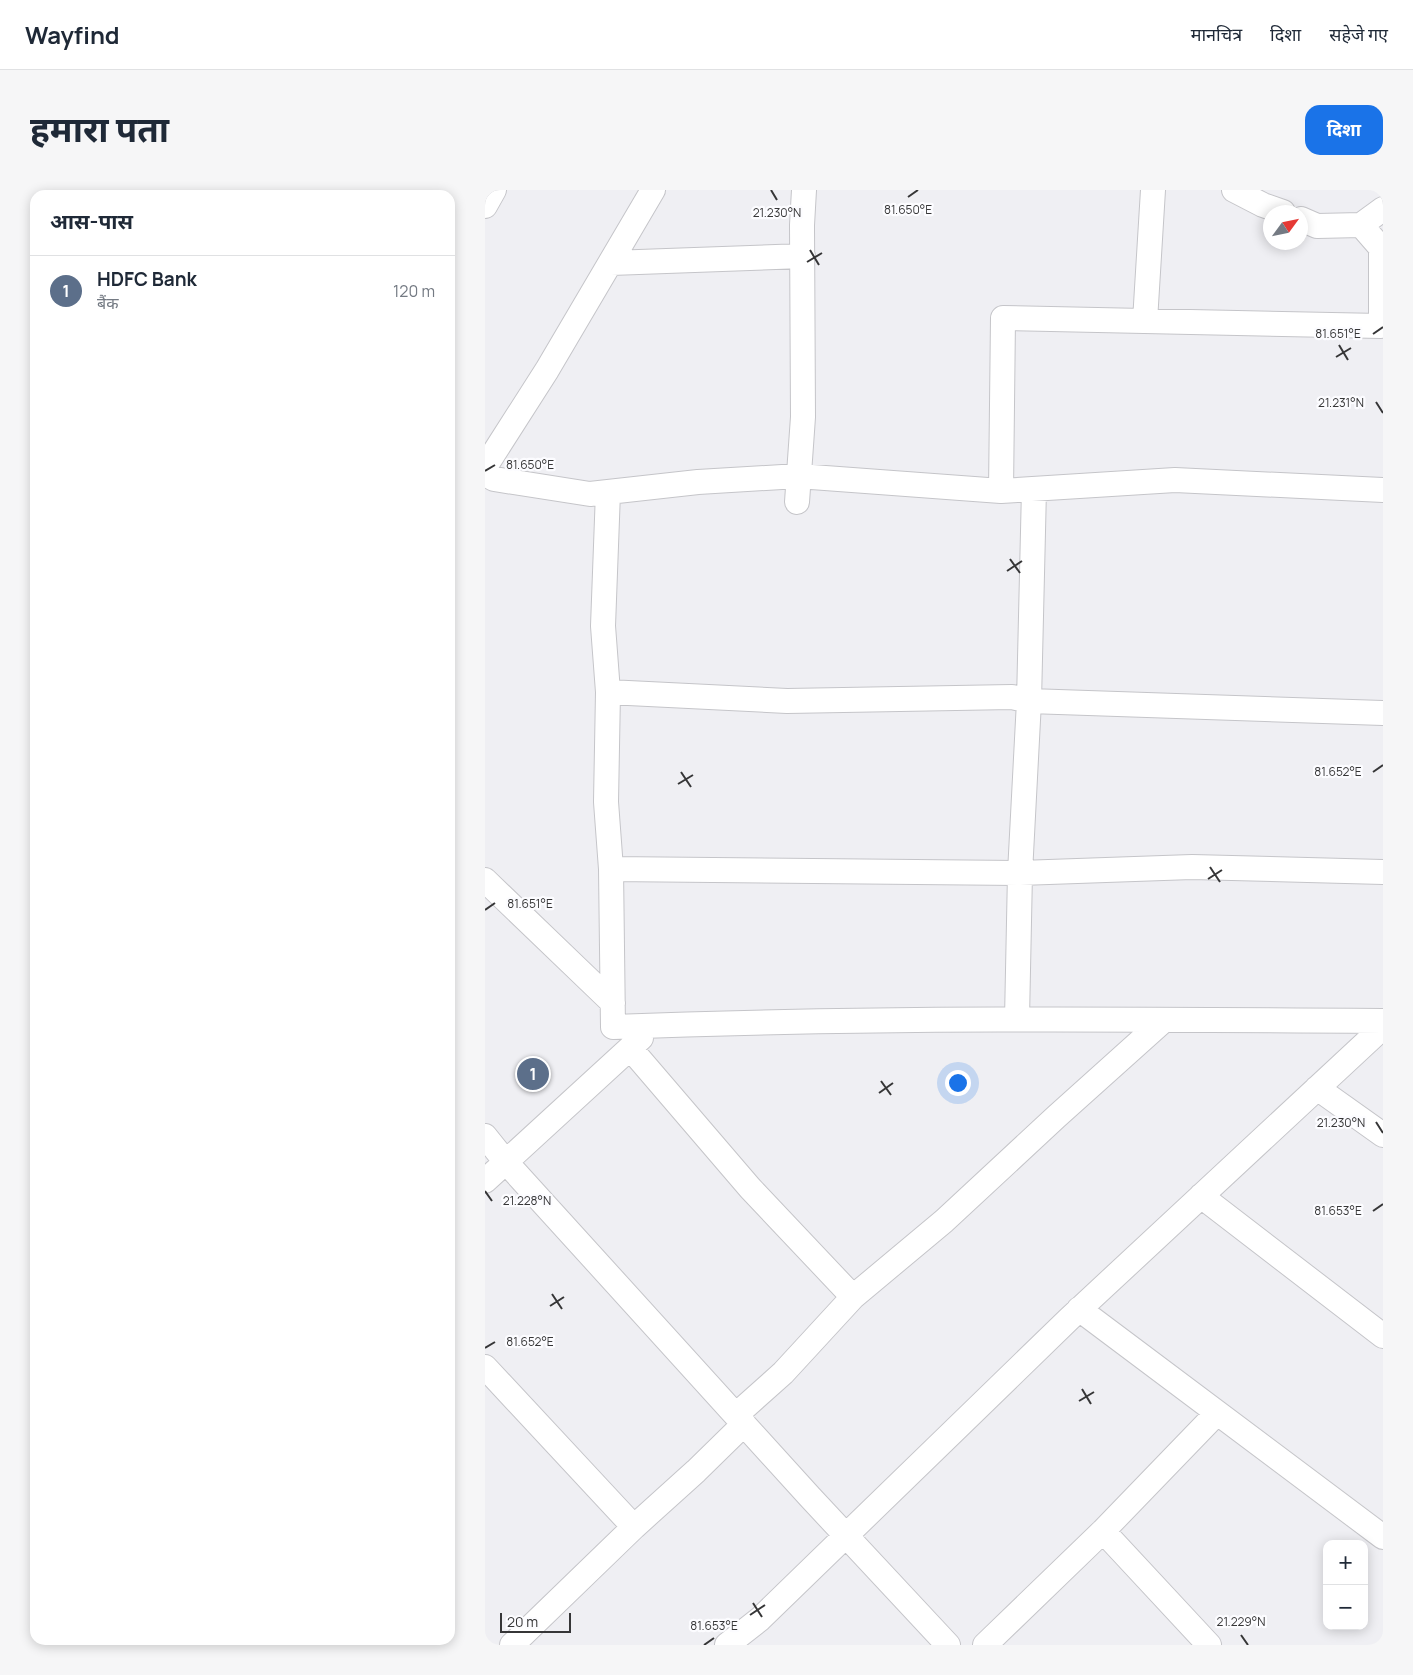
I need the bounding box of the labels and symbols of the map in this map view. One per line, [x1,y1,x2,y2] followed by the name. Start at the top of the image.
[884,201,932,218] text: 81.650°E
[753,204,801,221] text: 21.230°N
[1263,205,1308,250] north arrow
[1315,325,1361,342] text: 81.651°E
[1318,394,1364,411] text: 21.231°N
[506,456,554,473] text: 81.650°E
[1314,763,1362,780] text: 81.652°E
[507,895,553,912] text: 81.651°E
[517,1055,549,1093] pin: 1
[945,1070,971,1096] your location
[1317,1114,1365,1131] text: 21.230°N
[503,1192,551,1209] text: 21.228°N
[1314,1202,1362,1219] text: 81.653°E
[506,1333,554,1350] text: 81.652°E
[500,1610,571,1633] scale bar
[1217,1613,1265,1630] text: 21.229°N
[690,1617,738,1634] text: 81.653°E

